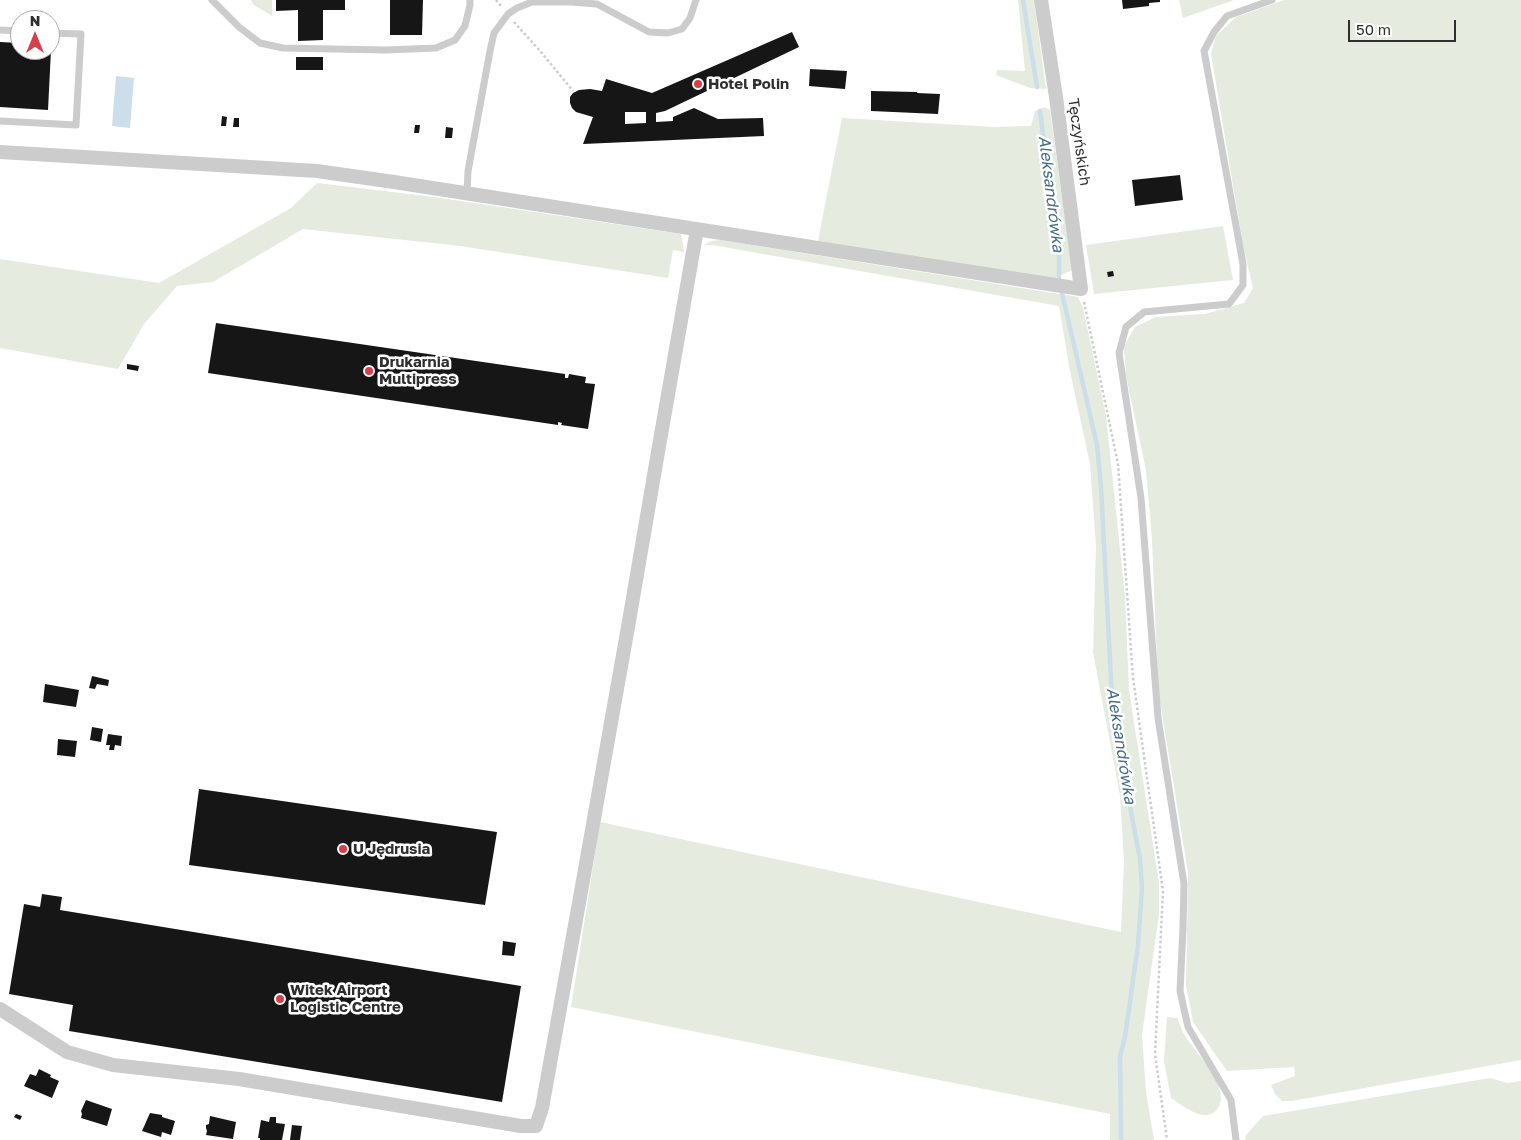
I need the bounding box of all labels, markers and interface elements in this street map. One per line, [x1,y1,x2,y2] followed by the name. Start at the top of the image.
[10,10,60,60] north arrow
[1351,10,1458,42] scale bar
[30,12,40,29] text: N
[1356,20,1391,38] text: 50 m
[708,75,789,93] place label: Hotel Polin
[692,78,704,90] marker: Hotel Polin
[1064,97,1094,187] street label: Tęczyńskich
[1034,135,1068,253] water label: Aleksandrówka
[379,353,457,388] place label: Drukarnia Multipress
[363,365,375,377] marker: Drukarnia Multipress
[1102,687,1140,805] water label: Aleksandrówka
[353,840,430,858] place label: U Jędrusia
[337,843,349,855] marker: U Jędrusia
[290,981,401,1016] place label: Witek Airport Logistic Centre
[274,993,286,1005] marker: Witek Airport Logistic Centre

